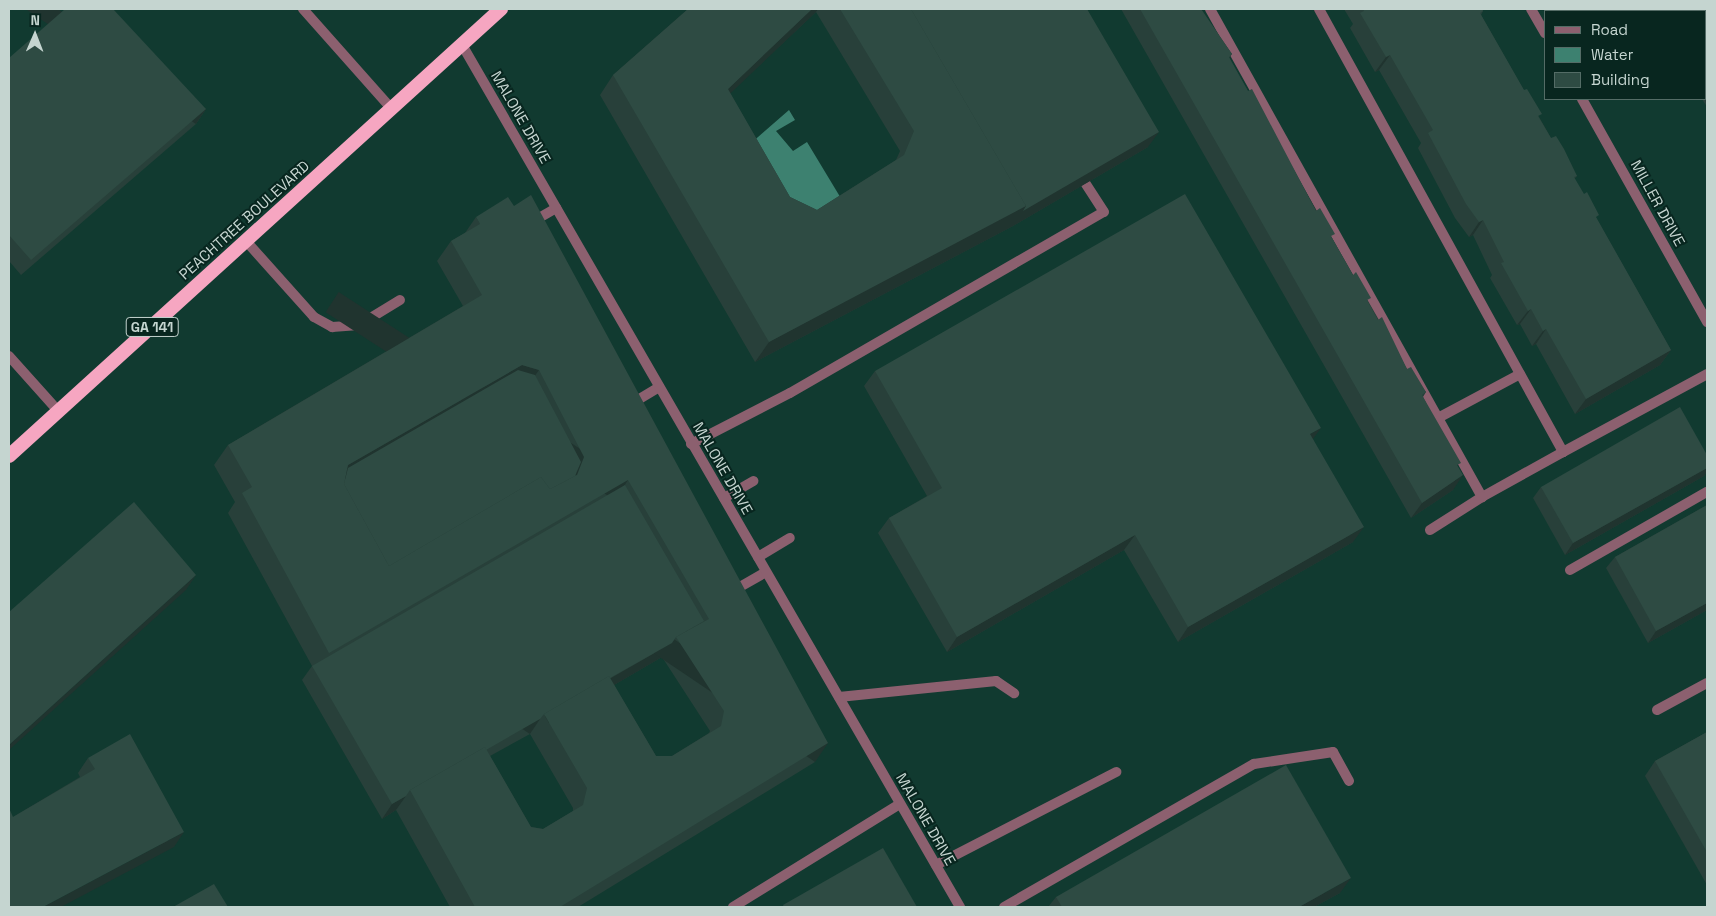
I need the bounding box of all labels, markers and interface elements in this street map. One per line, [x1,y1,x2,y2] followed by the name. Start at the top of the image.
[10,10,60,60] north arrow
[1544,10,1706,100] legend
[30,11,40,29] text: N
[1591,20,1628,39] text: Road
[1591,45,1633,64] text: Water
[487,68,555,166] street label: MALONE DRIVE
[1591,70,1650,89] text: Building
[175,157,313,283] street label: PEACHTREE BOULEVARD
[1627,157,1689,249] street label: MILLER DRIVE
[124,316,180,338] road number: GA 141
[689,419,757,517] street label: MALONE DRIVE
[892,770,960,868] street label: MALONE DRIVE

